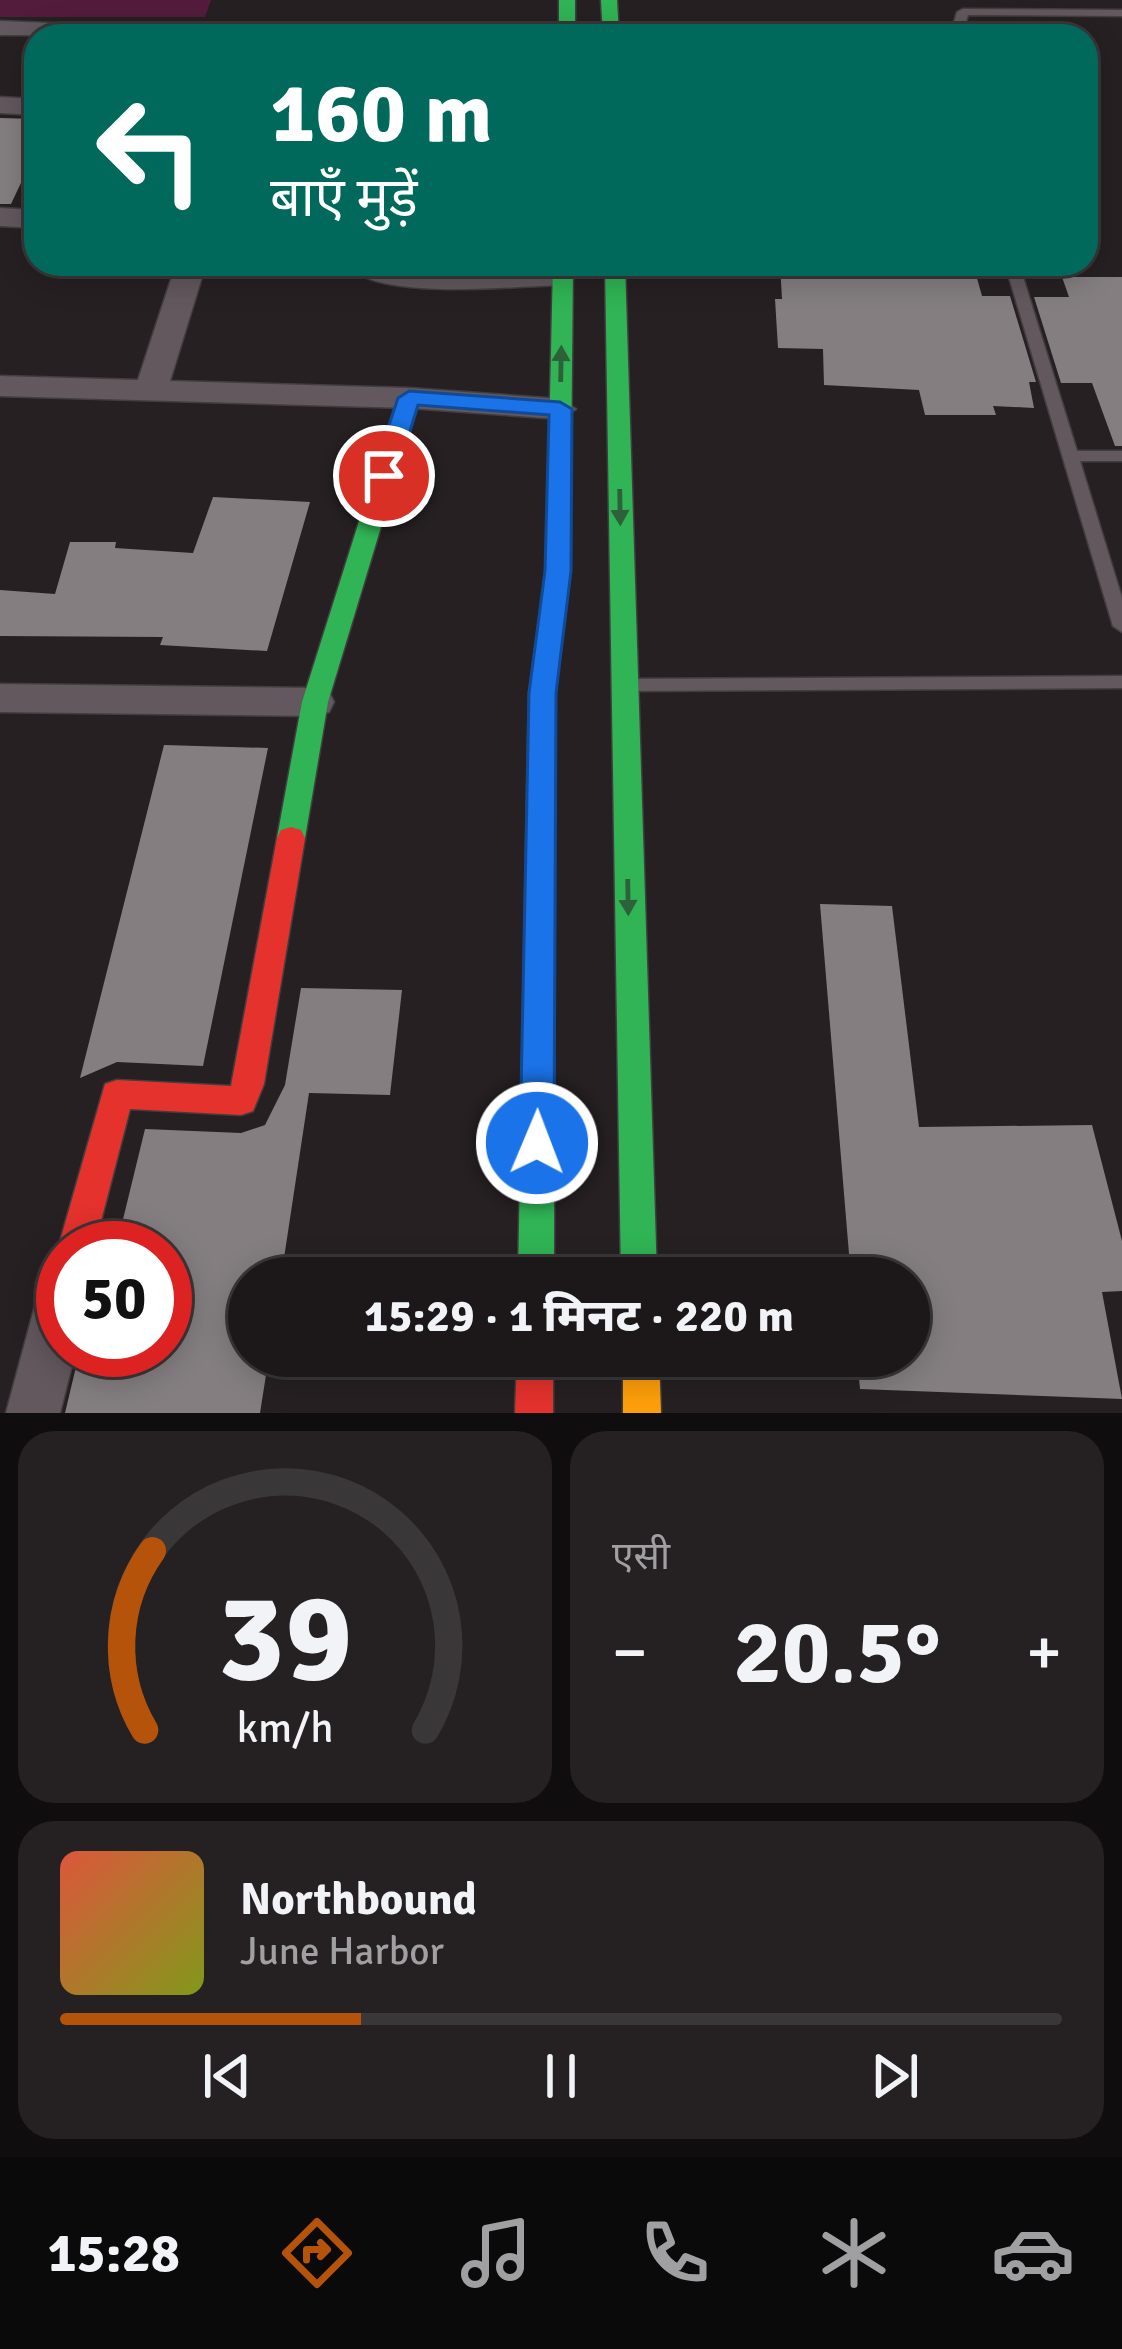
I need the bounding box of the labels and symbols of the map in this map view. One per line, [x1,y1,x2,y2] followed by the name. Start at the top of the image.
[552,344,571,382] one-way arrow
[333,425,435,527] pin
[610,489,629,527] one-way arrow
[619,879,638,917] one-way arrow
[474,1080,600,1206] position arrow
[36,1221,192,1377] speed limit sign: 50

